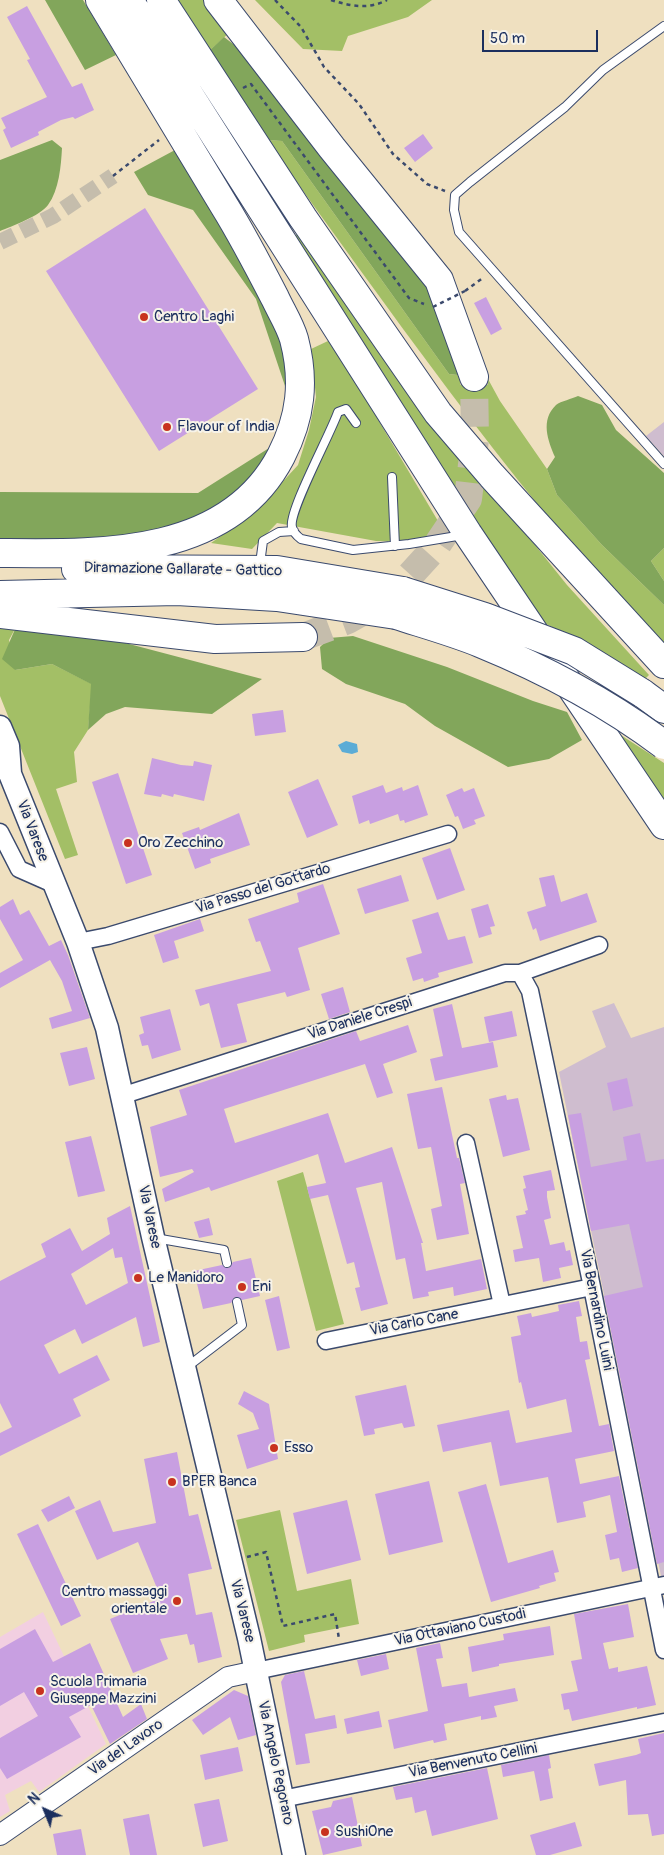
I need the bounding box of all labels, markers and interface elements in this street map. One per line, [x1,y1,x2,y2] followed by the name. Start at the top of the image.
[484,20,600,52] scale bar
[490,29,525,48] text: 50 m
[154,308,234,326] place label: Centro Laghi
[138,311,150,323] marker: Centro Laghi
[177,418,275,436] place label: Flavour of India
[161,421,173,433] marker: Flavour of India
[84,559,282,581] street label: Diramazione Gallarate - Gattico
[12,798,52,864] street label: Via Varese
[138,834,223,852] place label: Oro Zecchino
[122,837,134,849] marker: Oro Zecchino
[193,860,333,918] street label: Via Passo del Gottardo
[306,994,414,1044] street label: Via Daniele Crespi
[134,1184,164,1250] street label: Via Varese
[575,1248,617,1372] street label: Via Bernardino Luini
[148,1269,224,1287] place label: Le Manidoro
[132,1272,144,1284] marker: Le Manidoro
[252,1278,271,1296] place label: Eni
[236,1281,248,1293] marker: Eni
[368,1306,460,1340] street label: Via Carlo Cane
[284,1439,313,1457] place label: Esso
[268,1442,280,1454] marker: Esso
[182,1473,257,1491] place label: BPER Banca
[166,1476,178,1488] marker: BPER Banca
[225,1578,259,1644] street label: Via Varese
[61,1583,167,1618] place label: Centro massaggi orientale
[171,1595,183,1607] marker: Centro massaggi orientale
[393,1605,527,1651] street label: Via Ottaviano Custodi
[50,1673,156,1708] place label: Scuola Primaria Giuseppe Mazzini
[34,1685,46,1697] marker: Scuola Primaria Giuseppe Mazzini
[253,1699,297,1827] street label: Via Angelo Pegoraro
[85,1716,167,1780] street label: Via del Lavoro
[407,1740,539,1782] street label: Via Benvenuto Cellini
[20,1785,70,1835] north arrow
[25,1789,44,1808] text: N
[335,1823,393,1841] place label: SushiOne
[319,1826,331,1838] marker: SushiOne

